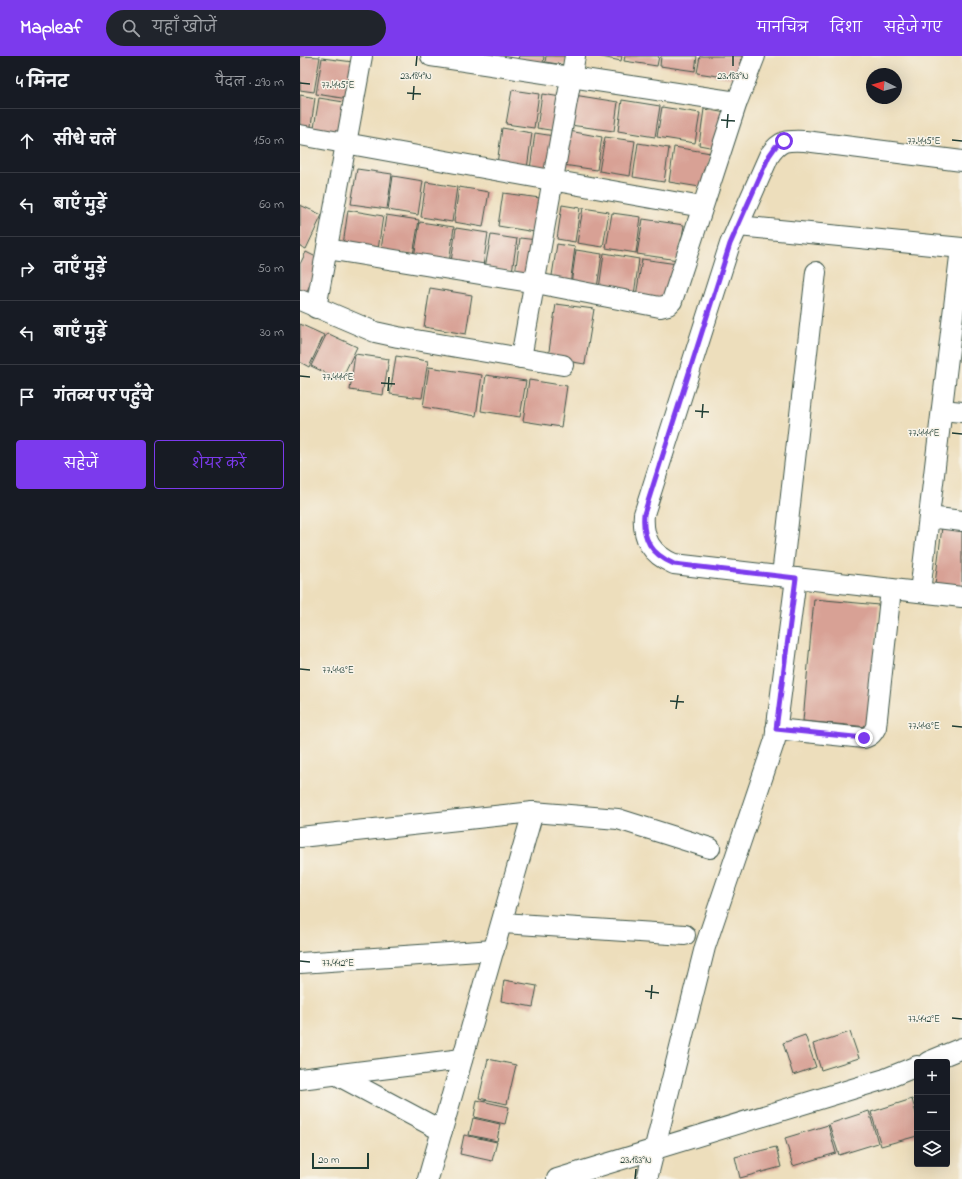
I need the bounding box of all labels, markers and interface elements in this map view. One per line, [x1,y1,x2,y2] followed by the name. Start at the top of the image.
[106,10,386,46] search box
[20,15,82,42] text: Mapleaf
[120,17,142,39] icon: search
[152,17,217,39] text: यहाँ खोजें
[757,18,808,39] text: मानचित्र
[830,18,862,39] text: दिशा
[884,18,942,39] text: सहेजे गए
[866,68,902,104] north arrow
[400,69,432,84] text: 23.184°N
[717,69,749,84] text: 23.183°N
[16,70,69,95] text: 4 मिनट
[215,73,284,92] text: पैदल · 290 m
[322,78,354,93] text: 77.445°E
[16,130,38,152] icon: ahead
[54,130,115,152] text: सीधे चलें
[253,131,284,150] text: 150 m
[775,132,793,150] route start
[908,134,940,149] text: 77.445°E
[16,194,38,216] icon: left
[54,194,107,216] text: बाएँ मुड़ें
[259,195,284,214] text: 60 m
[16,258,38,280] icon: right
[54,258,106,280] text: दाएँ मुड़ें
[258,259,284,278] text: 50 m
[16,322,38,344] icon: left
[54,322,107,344] text: बाएँ मुड़ें
[260,323,284,342] text: 30 m
[322,370,354,385] text: 77.444°E
[16,386,38,408] icon: arrive
[54,386,153,408] text: गंतव्य पर पहुँचे
[908,426,940,441] text: 77.444°E
[16,440,146,489] button: सहेजें
[154,440,284,489] button: शेयर करें
[322,663,354,678] text: 77.443°E
[908,719,940,734] text: 77.443°E
[855,729,873,747] route end
[322,956,354,971] text: 77.442°E
[908,1012,940,1027] text: 77.442°E
[914,1059,950,1167] map controls
[914,1059,950,1095] button: +
[914,1095,950,1131] button: −
[914,1131,950,1167] button: layers
[312,1151,369,1170] scale bar
[318,1152,340,1168] text: 20 m
[620,1153,652,1168] text: 23.183°N

